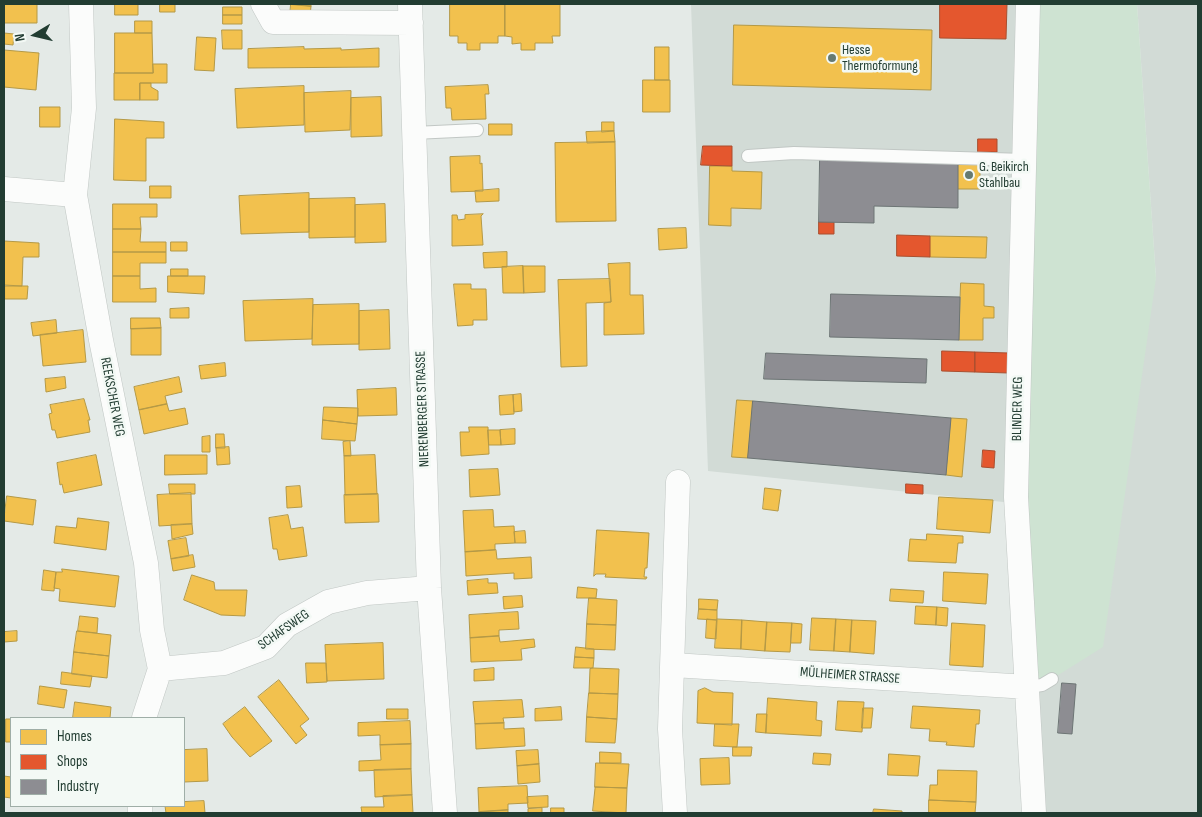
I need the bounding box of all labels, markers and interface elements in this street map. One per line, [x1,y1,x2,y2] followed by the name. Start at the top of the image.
[10,10,60,60] north arrow
[11,32,29,42] text: N
[842,42,918,74] place label: Hesse Thermoformung
[826,52,838,64] marker: Hesse Thermoformung
[979,159,1029,192] place label: G. Beikirch Stahlbau
[963,169,975,181] marker: G. Beikirch Stahlbau
[413,351,433,467] street label: NIERENBERGER STRASSE
[96,356,128,438] street label: REEKSCHER WEG
[1009,377,1027,441] street label: BLINDER WEG
[255,606,313,654] street label: SCHAFSWEG
[799,664,901,688] street label: MÜLHEIMER STRASSE
[10,717,185,807] legend
[57,727,92,746] text: Homes
[57,752,88,771] text: Shops
[57,777,99,796] text: Industry

